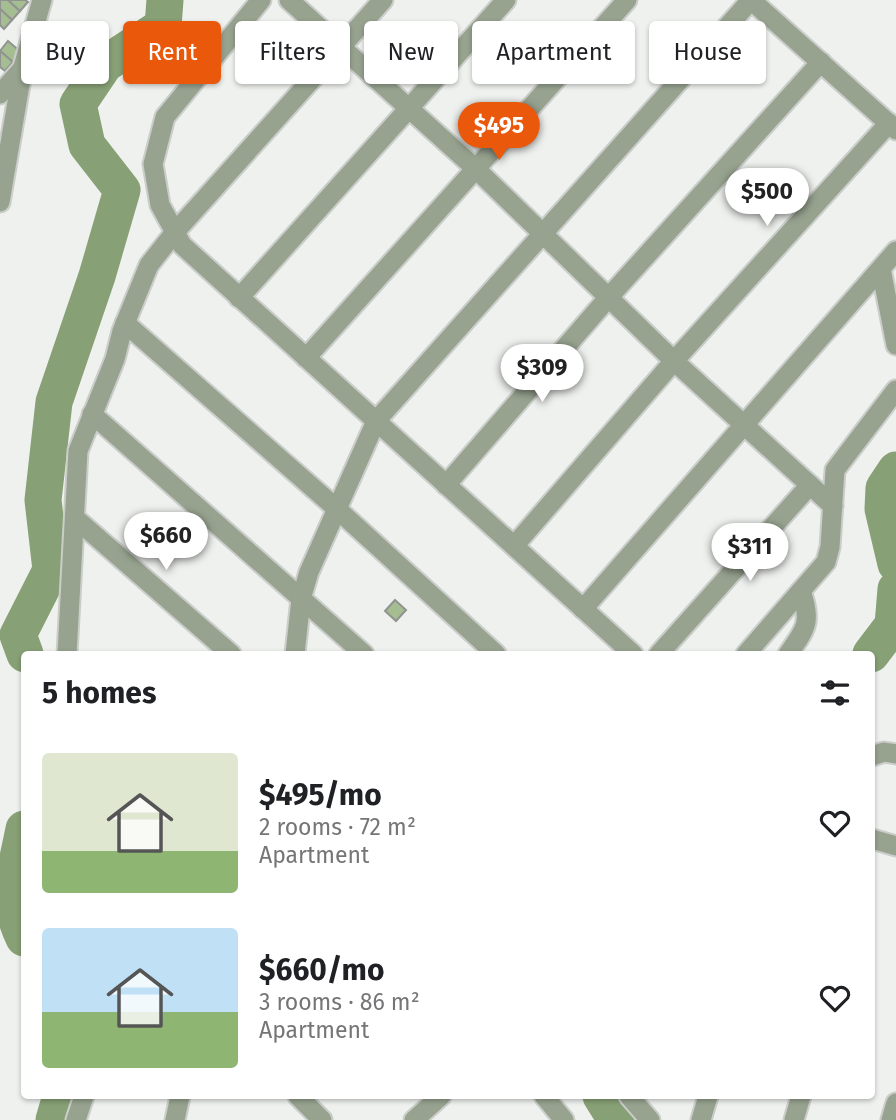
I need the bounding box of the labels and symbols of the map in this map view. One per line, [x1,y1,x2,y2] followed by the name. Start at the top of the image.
[458,102,540,162] pin: $495
[726,168,808,228] pin: $500
[501,344,583,404] pin: $309
[125,512,207,572] pin: $660
[709,524,791,583] pin: $311

